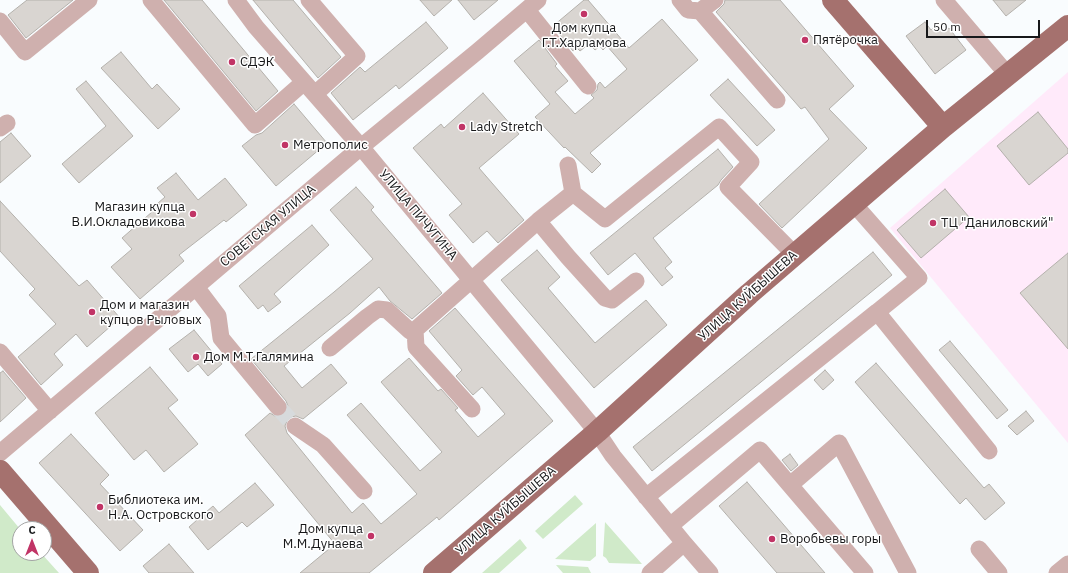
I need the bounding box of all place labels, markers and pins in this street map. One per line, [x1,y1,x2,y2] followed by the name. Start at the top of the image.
[579,9,589,19] marker: Дом купца Г.Т.Харламова
[542,20,626,51] place label: Дом купца Г.Т.Харламова
[813,32,878,48] place label: Пятёрочка
[800,35,810,45] marker: Пятёрочка
[240,54,274,70] place label: СДЭК
[227,57,237,67] marker: СДЭК
[470,119,543,135] place label: Lady Stretch
[457,122,467,132] marker: Lady Stretch
[293,137,368,153] place label: Метрополис
[280,140,290,150] marker: Метрополис
[72,199,185,230] place label: Магазин купца В.И.Окладовикова
[188,209,198,219] marker: Магазин купца В.И.Окладовикова
[941,215,1053,231] place label: ТЦ "Даниловский"
[928,218,938,228] marker: ТЦ "Даниловский"
[100,297,202,328] place label: Дом и магазин купцов Рыловых
[87,307,97,317] marker: Дом и магазин купцов Рыловых
[204,349,314,365] place label: Дом М.Т.Галямина
[191,352,201,362] marker: Дом М.Т.Галямина
[108,492,214,523] place label: Библиотека им. Н.А. Островского
[95,502,105,512] marker: Библиотека им. Н.А. Островского
[283,521,363,552] place label: Дом купца М.М.Дунаева
[366,531,376,541] marker: Дом купца М.М.Дунаева
[780,531,881,547] place label: Воробьевы горы
[767,534,777,544] marker: Воробьевы горы

